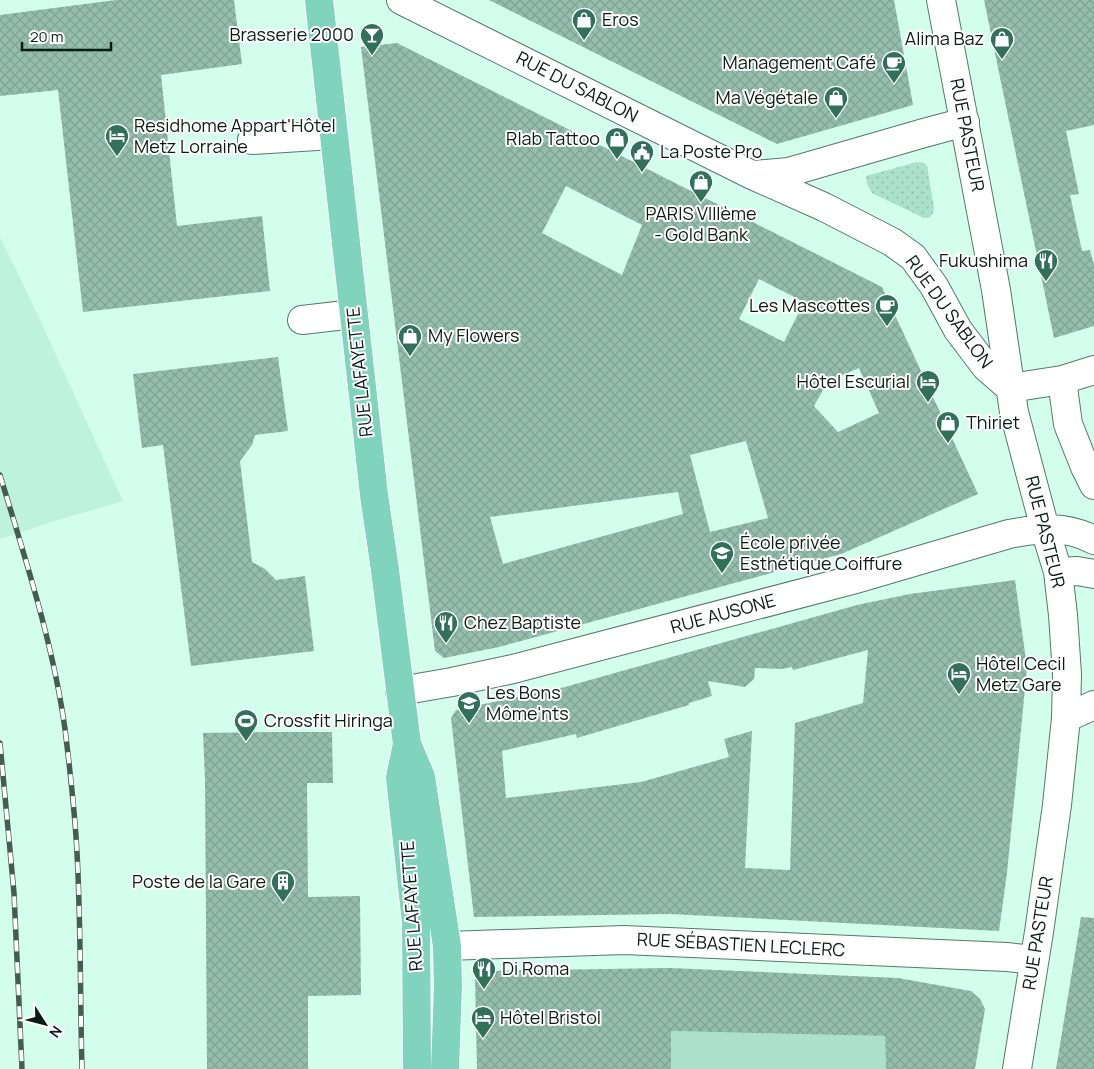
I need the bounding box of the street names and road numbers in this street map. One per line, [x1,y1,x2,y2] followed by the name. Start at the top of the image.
[512,45,643,127] street label: RUE DU SABLON
[945,76,991,194] street label: RUE PASTEUR
[901,250,999,373] street label: RUE DU SABLON
[340,306,378,438] street label: RUE LAFAYETTE
[1020,473,1072,590] street label: RUE PASTEUR
[668,588,778,639] street label: RUE AUSONE
[394,840,428,972] street label: RUE LAFAYETTE
[1016,874,1058,991] street label: RUE PASTEUR
[636,927,846,961] street label: RUE SÉBASTIEN LECLERC

